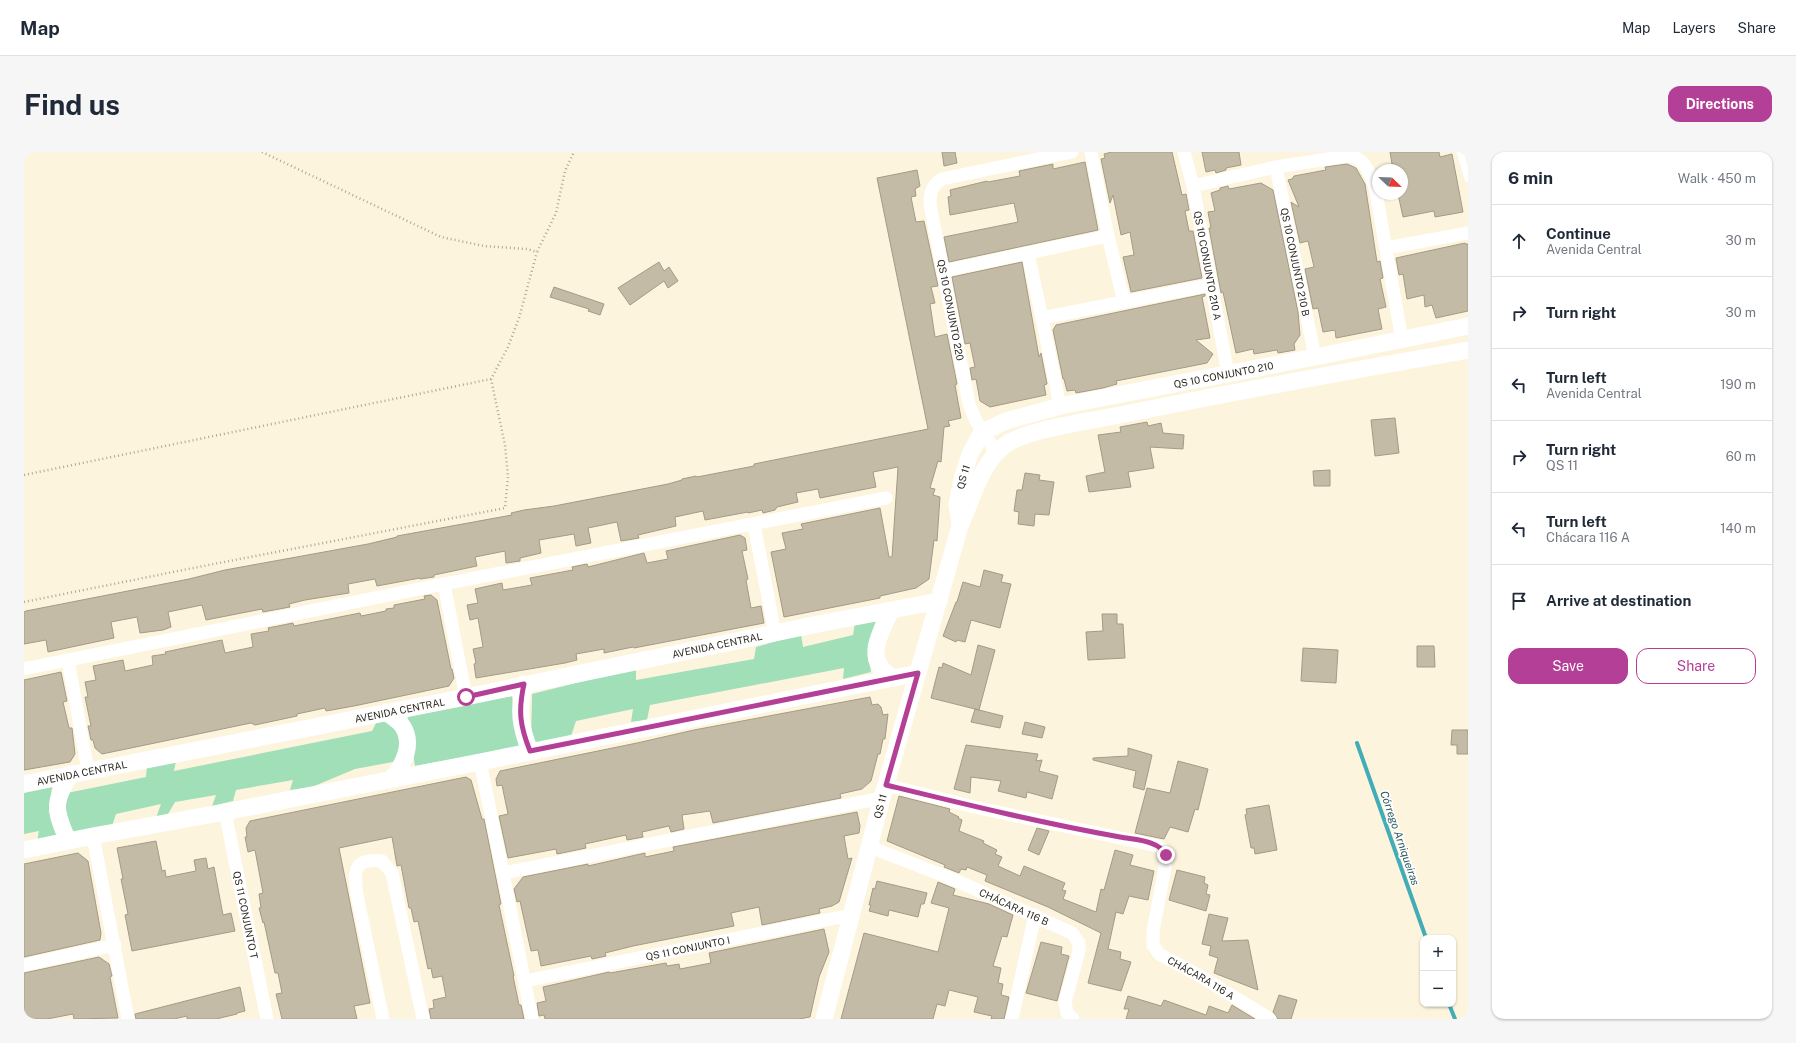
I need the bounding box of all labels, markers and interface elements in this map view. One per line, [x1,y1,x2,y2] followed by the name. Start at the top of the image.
[20,17,60,39] text: Map
[1622,20,1650,36] text: Map
[1672,20,1716,36] text: Layers
[1738,20,1776,36] text: Share
[1668,86,1772,122] button: Directions
[24,88,120,121] text: Find us
[1372,164,1408,200] north arrow
[1508,168,1553,188] text: 6 min
[1678,171,1756,186] text: Walk · 450 m
[1279,207,1313,318] street label: QS 10 CONJUNTO 210 B
[1192,210,1224,321] street label: QS 10 CONJUNTO 210 A
[1546,225,1611,242] text: Continue
[1508,230,1530,252] icon: ahead
[1726,233,1756,248] text: 30 m
[1546,242,1642,257] text: Avenida Central
[935,258,967,362] street label: QS 10 CONJUNTO 220
[1508,302,1530,324] icon: right
[1546,304,1616,321] text: Turn right
[1726,305,1756,320] text: 30 m
[1173,359,1274,390] street label: QS 10 CONJUNTO 210
[1546,369,1607,386] text: Turn left
[1508,374,1530,396] icon: left
[1720,377,1756,392] text: 190 m
[1546,386,1642,401] text: Avenida Central
[1546,441,1616,458] text: Turn right
[1508,446,1530,468] icon: right
[1726,449,1756,464] text: 60 m
[1546,458,1578,473] text: QS 11
[954,463,972,490] street label: QS 11
[1546,513,1607,530] text: Turn left
[1508,518,1530,540] icon: left
[1720,521,1756,536] text: 140 m
[1546,530,1630,545] text: Chácara 116 A
[1508,590,1530,612] icon: arrive
[1546,592,1691,609] text: Arrive at destination
[671,630,764,660] street label: AVENIDA CENTRAL
[1508,648,1628,684] button: Save
[1636,648,1756,684] button: Share
[457,688,475,706] route start
[354,695,446,725] street label: AVENIDA CENTRAL
[36,758,128,787] street label: AVENIDA CENTRAL
[1378,789,1422,887] water label: Córrego Arniqueiras
[871,793,889,820] street label: QS 11
[1157,846,1175,864] route end
[231,870,261,960] street label: QS 11 CONJUNTO T
[977,886,1051,928] street label: CHÁCARA 116 B
[644,934,731,962] street label: QS 11 CONJUNTO I
[1420,935,1456,1007] map controls
[1420,935,1456,971] button: +
[1166,954,1237,1002] street label: CHÁCARA 116 A
[1420,971,1456,1007] button: −

